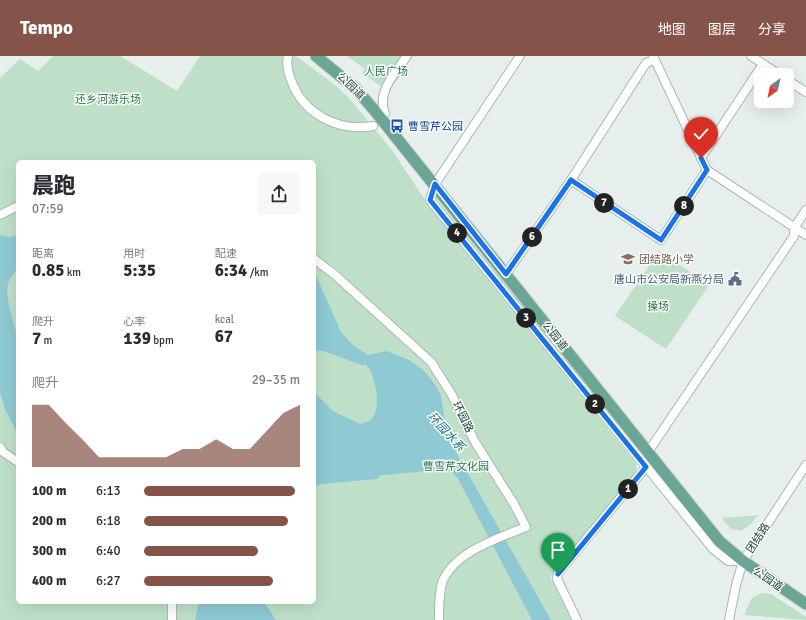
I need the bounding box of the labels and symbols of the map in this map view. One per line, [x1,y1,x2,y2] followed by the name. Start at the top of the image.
[364,65,408,78] park label: 人民广场
[754,68,794,108] north arrow
[335,70,367,102] street label: 公园道
[75,93,141,106] park label: 还乡河游乐场
[684,117,718,158] pin
[389,118,405,134] bus stop icon: 曹雪芹公园
[408,120,463,133] place label: 曹雪芹公园
[594,193,614,213] pin: 7
[674,196,694,216] pin: 8
[447,223,467,243] pin: 4
[522,227,542,247] pin: 6
[620,251,636,267] school or university icon: 团结路小学
[639,253,694,266] place label: 团结路小学
[727,271,743,287] public building icon: 唐山市公安局新燕分局
[614,273,724,286] place label: 唐山市公安局新燕分局
[647,300,669,313] park label: 操场
[516,308,536,328] pin: 3
[540,319,570,353] street label: 公园道
[585,394,605,414] pin: 2
[450,399,476,435] street label: 环园路
[424,409,468,456] water label: 环园水系
[423,460,489,473] park label: 曹雪芹文化园
[618,479,638,499] pin: 1
[744,521,772,555] street label: 团结路
[541,533,575,574] pin
[751,564,785,594] street label: 公园道

